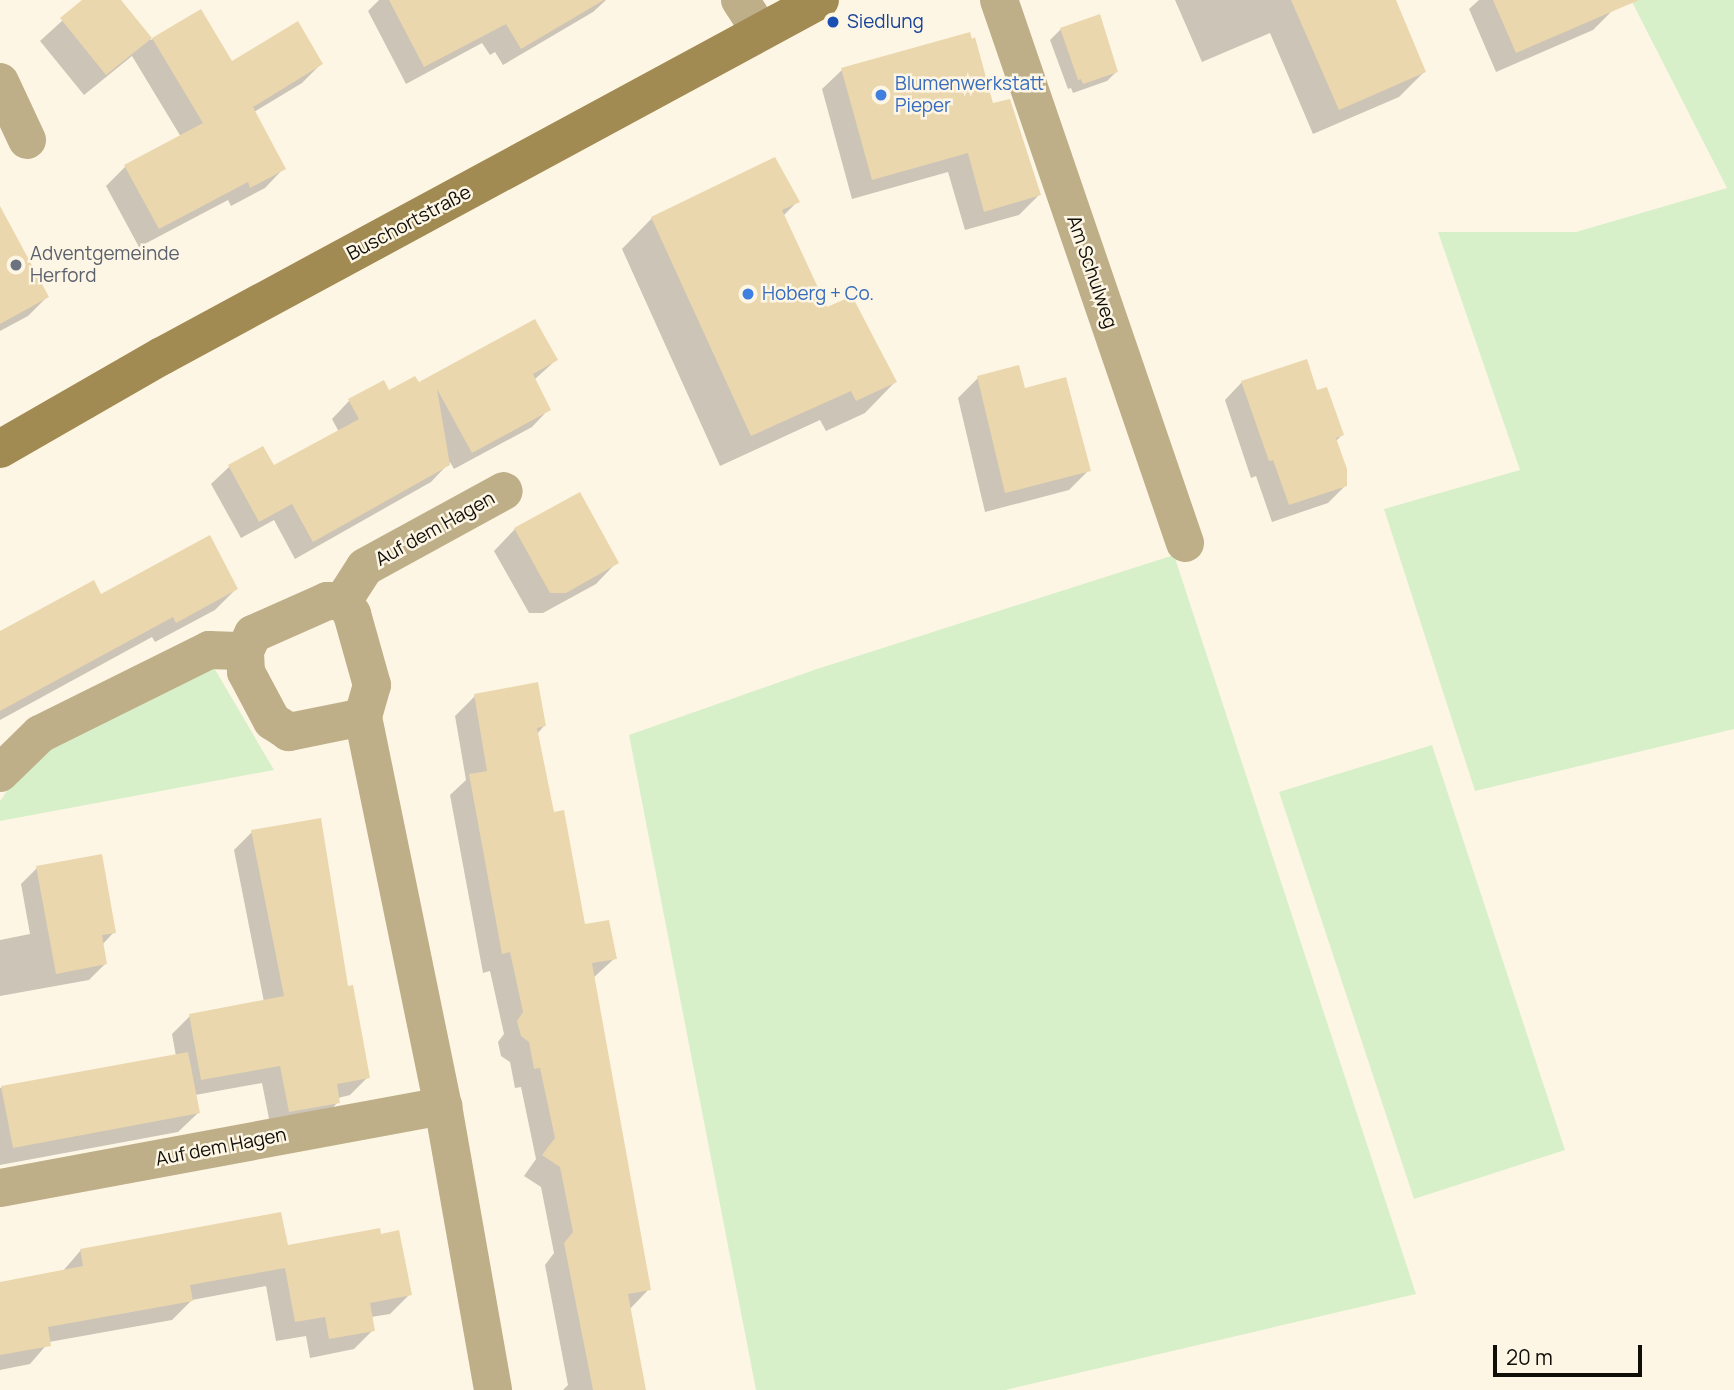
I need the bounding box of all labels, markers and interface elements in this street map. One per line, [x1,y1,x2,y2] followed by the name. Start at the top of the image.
[847,11,924,33] place label: Siedlung
[825,14,841,30] marker: Siedlung
[895,73,1044,117] place label: Blumenwerkstatt Pieper
[873,87,889,103] marker: Blumenwerkstatt Pieper
[343,181,475,265] street label: Buschortstraße
[1062,213,1122,331] street label: Am Schulweg
[30,243,180,287] place label: Adventgemeinde Herford
[8,257,24,273] marker: Adventgemeinde Herford
[762,283,874,305] place label: Hoberg + Co.
[740,286,756,302] marker: Hoberg + Co.
[371,487,499,571] street label: Auf dem Hagen
[154,1123,288,1171] street label: Auf dem Hagen
[1496,1330,1645,1374] scale bar
[1506,1343,1553,1371] text: 20 m

